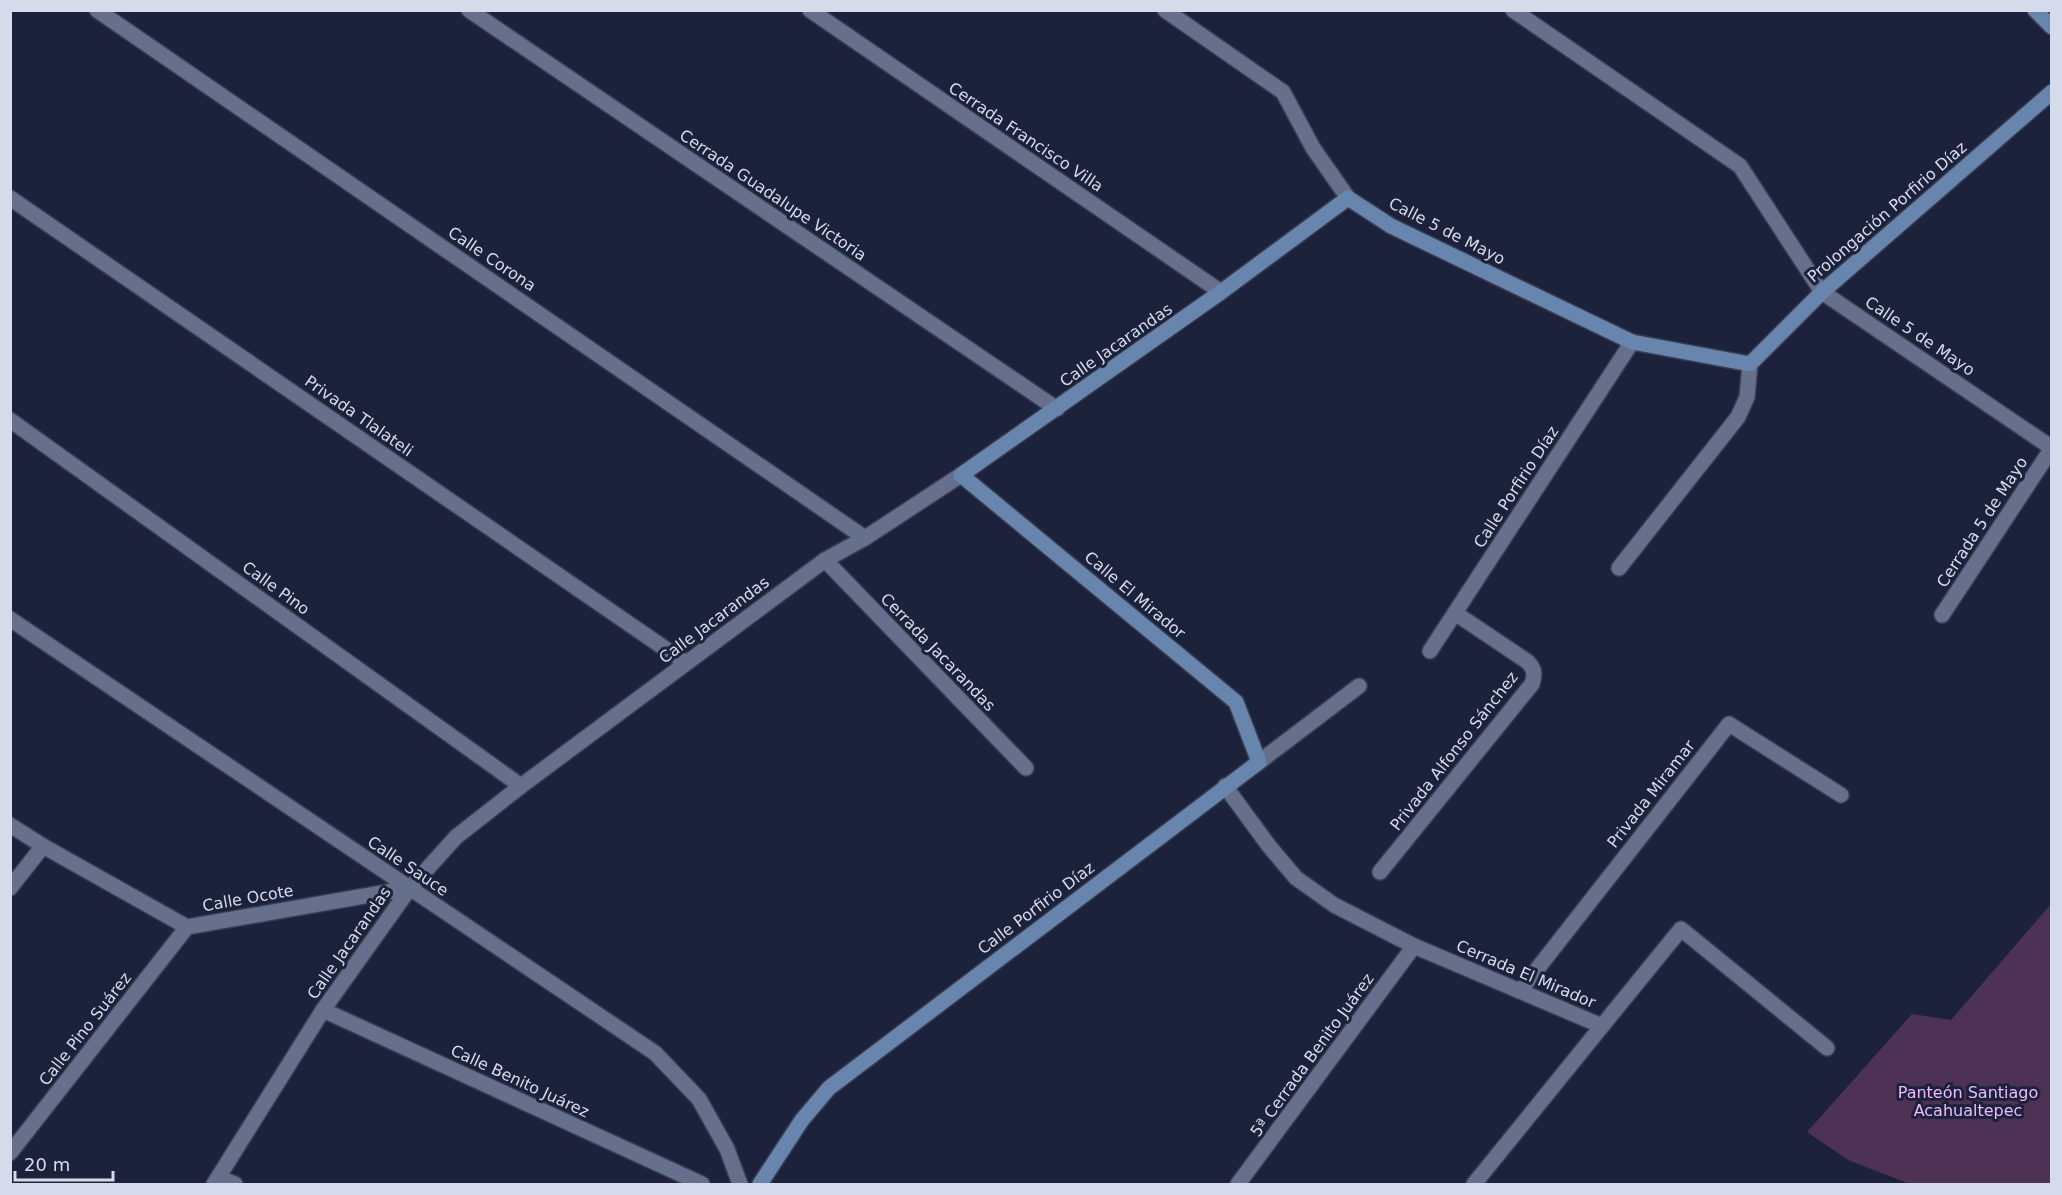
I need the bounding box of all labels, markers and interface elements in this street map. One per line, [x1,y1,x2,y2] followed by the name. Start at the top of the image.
[945,78,1107,196] street label: Cerrada Francisco Villa
[676,125,870,265] street label: Cerrada Guadalupe Victoria
[1804,138,1970,286] street label: Prolongación Porfirio Díaz
[1386,193,1508,269] street label: Calle 5 de Mayo
[445,223,539,295] street label: Calle Corona
[1862,292,1978,380] street label: Calle 5 de Mayo
[1056,299,1176,391] street label: Calle Jacarandas
[301,372,417,460] street label: Privada Tlalateli
[1470,423,1562,551] street label: Calle Porfirio Díaz
[1933,453,2031,591] street label: Cerrada 5 de Mayo
[1081,547,1190,643] street label: Calle El Mirador
[239,557,313,619] street label: Calle Pino
[655,572,773,668] street label: Calle Jacarandas
[877,589,999,715] street label: Cerrada Jacarandas
[1386,668,1522,834] street label: Privada Alfonso Sánchez
[1603,736,1699,852] street label: Privada Miramar
[364,832,452,900] street label: Calle Sauce
[974,858,1098,958] street label: Calle Porfirio Díaz
[201,881,295,915] street label: Calle Ocote
[303,883,395,1003] street label: Calle Jacarandas
[1453,936,1599,1012] street label: Cerrada El Mirador
[35,969,135,1089] street label: Calle Pino Suárez
[1246,970,1378,1140] street label: 5ª Cerrada Benito Juárez
[448,1041,592,1121] street label: Calle Benito Juárez
[1898,1083,2038,1120] park label: Panteón Santiago Acahualtepec
[15,1144,112,1182] scale bar
[24,1154,70,1175] text: 20 m

